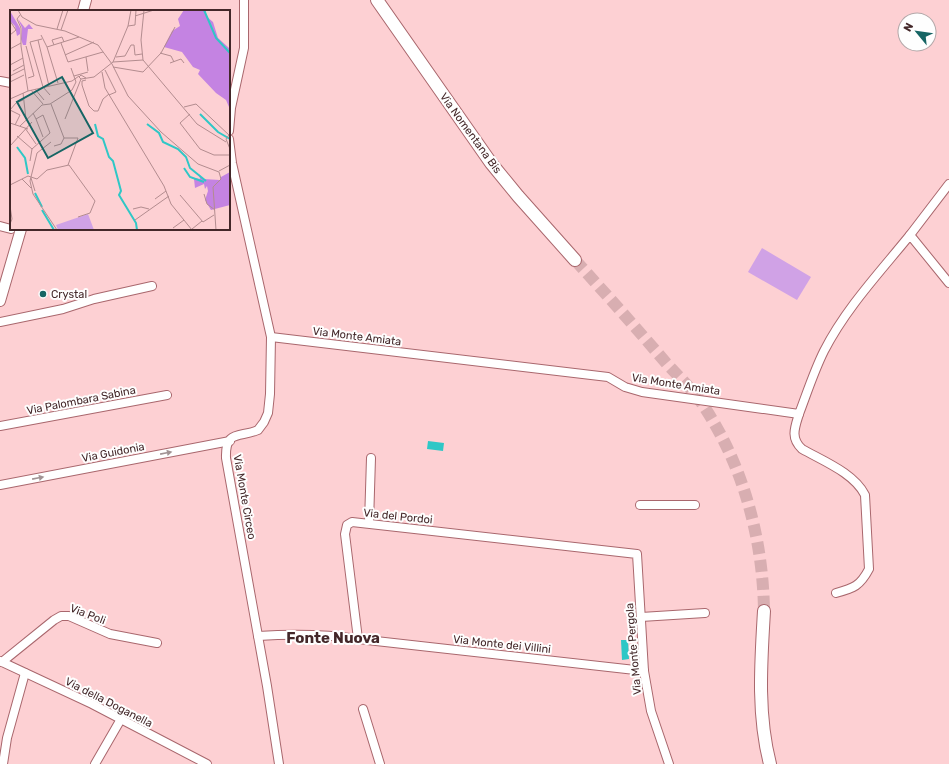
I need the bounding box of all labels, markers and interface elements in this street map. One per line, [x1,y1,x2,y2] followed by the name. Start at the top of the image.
[10,10,230,230] inset map
[897,12,937,52] north arrow
[901,21,916,34] text: N
[437,90,504,176] street label: Via Nomentana Bis
[51,288,87,301] place label: Crystal
[38,289,48,299] marker: Crystal
[312,325,402,348] street label: Via Monte Amiata
[631,371,721,398] street label: Via Monte Amiata
[26,384,137,417] street label: Via Palombara Sabina
[81,440,146,465] street label: Via Guidonia
[160,450,172,456] one-way arrow
[231,454,258,541] street label: Via Monte Circeo
[32,474,44,480] one-way arrow
[363,506,433,527] street label: Via del Pordoi
[68,602,108,627] street label: Via Poli
[623,602,644,695] street label: Via Monte Pergola
[286,629,380,647] district label: Fonte Nuova
[452,633,552,656] street label: Via Monte dei Villini
[63,675,155,730] street label: Via della Doganella

